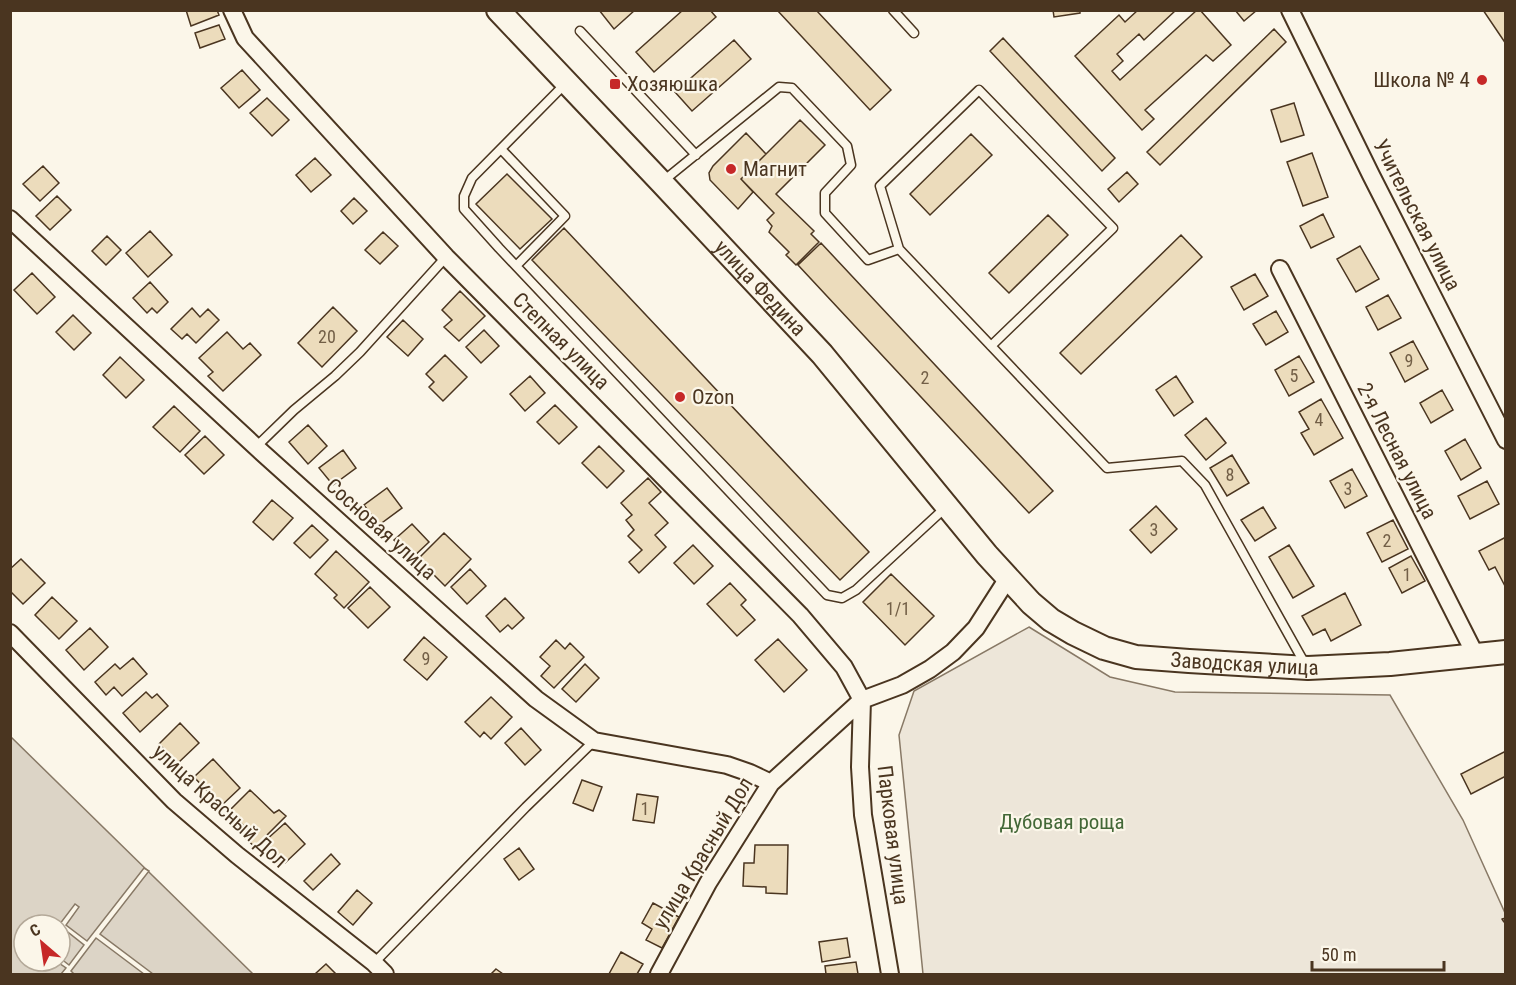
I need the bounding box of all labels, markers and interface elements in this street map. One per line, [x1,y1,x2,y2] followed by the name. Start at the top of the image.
[1373,68,1470,92] place label: Школа № 4
[627,72,718,96] place label: Хозяюшка
[1475,73,1489,87] marker: Школа № 4
[608,77,622,91] marker: Хозяюшка
[1369,135,1465,295] street label: Учительская улица
[743,157,807,181] place label: Магнит
[724,162,738,176] marker: Магнит
[710,235,811,341] street label: улица Федина
[508,288,614,394] street label: Степная улица
[318,326,336,347] house number: 20
[1405,350,1413,371] house number: 9
[1290,365,1299,386] house number: 5
[921,367,930,388] house number: 2
[1352,379,1442,523] street label: 2-я Лесная улица
[692,385,734,409] place label: Ozon
[673,390,687,404] marker: Ozon
[1315,409,1324,430] house number: 4
[1226,464,1234,485] house number: 8
[321,473,441,585] street label: Сосновая улица
[1344,478,1352,499] house number: 3
[1150,519,1158,540] house number: 3
[1383,530,1392,551] house number: 2
[1403,564,1411,585] house number: 1
[886,598,910,619] house number: 1/1
[422,648,430,669] house number: 9
[1170,648,1319,680] street label: Заводская улица
[148,739,292,873] street label: улица Красный Дол
[873,764,913,906] street label: Парковая улица
[648,773,758,933] street label: улица Красный Дол
[641,798,649,819] house number: 1
[999,810,1125,834] park label: Дубовая роща
[12,913,72,973] north arrow
[26,920,44,941] text: С
[1312,934,1444,972] scale bar
[1321,944,1356,965] text: 50 m

